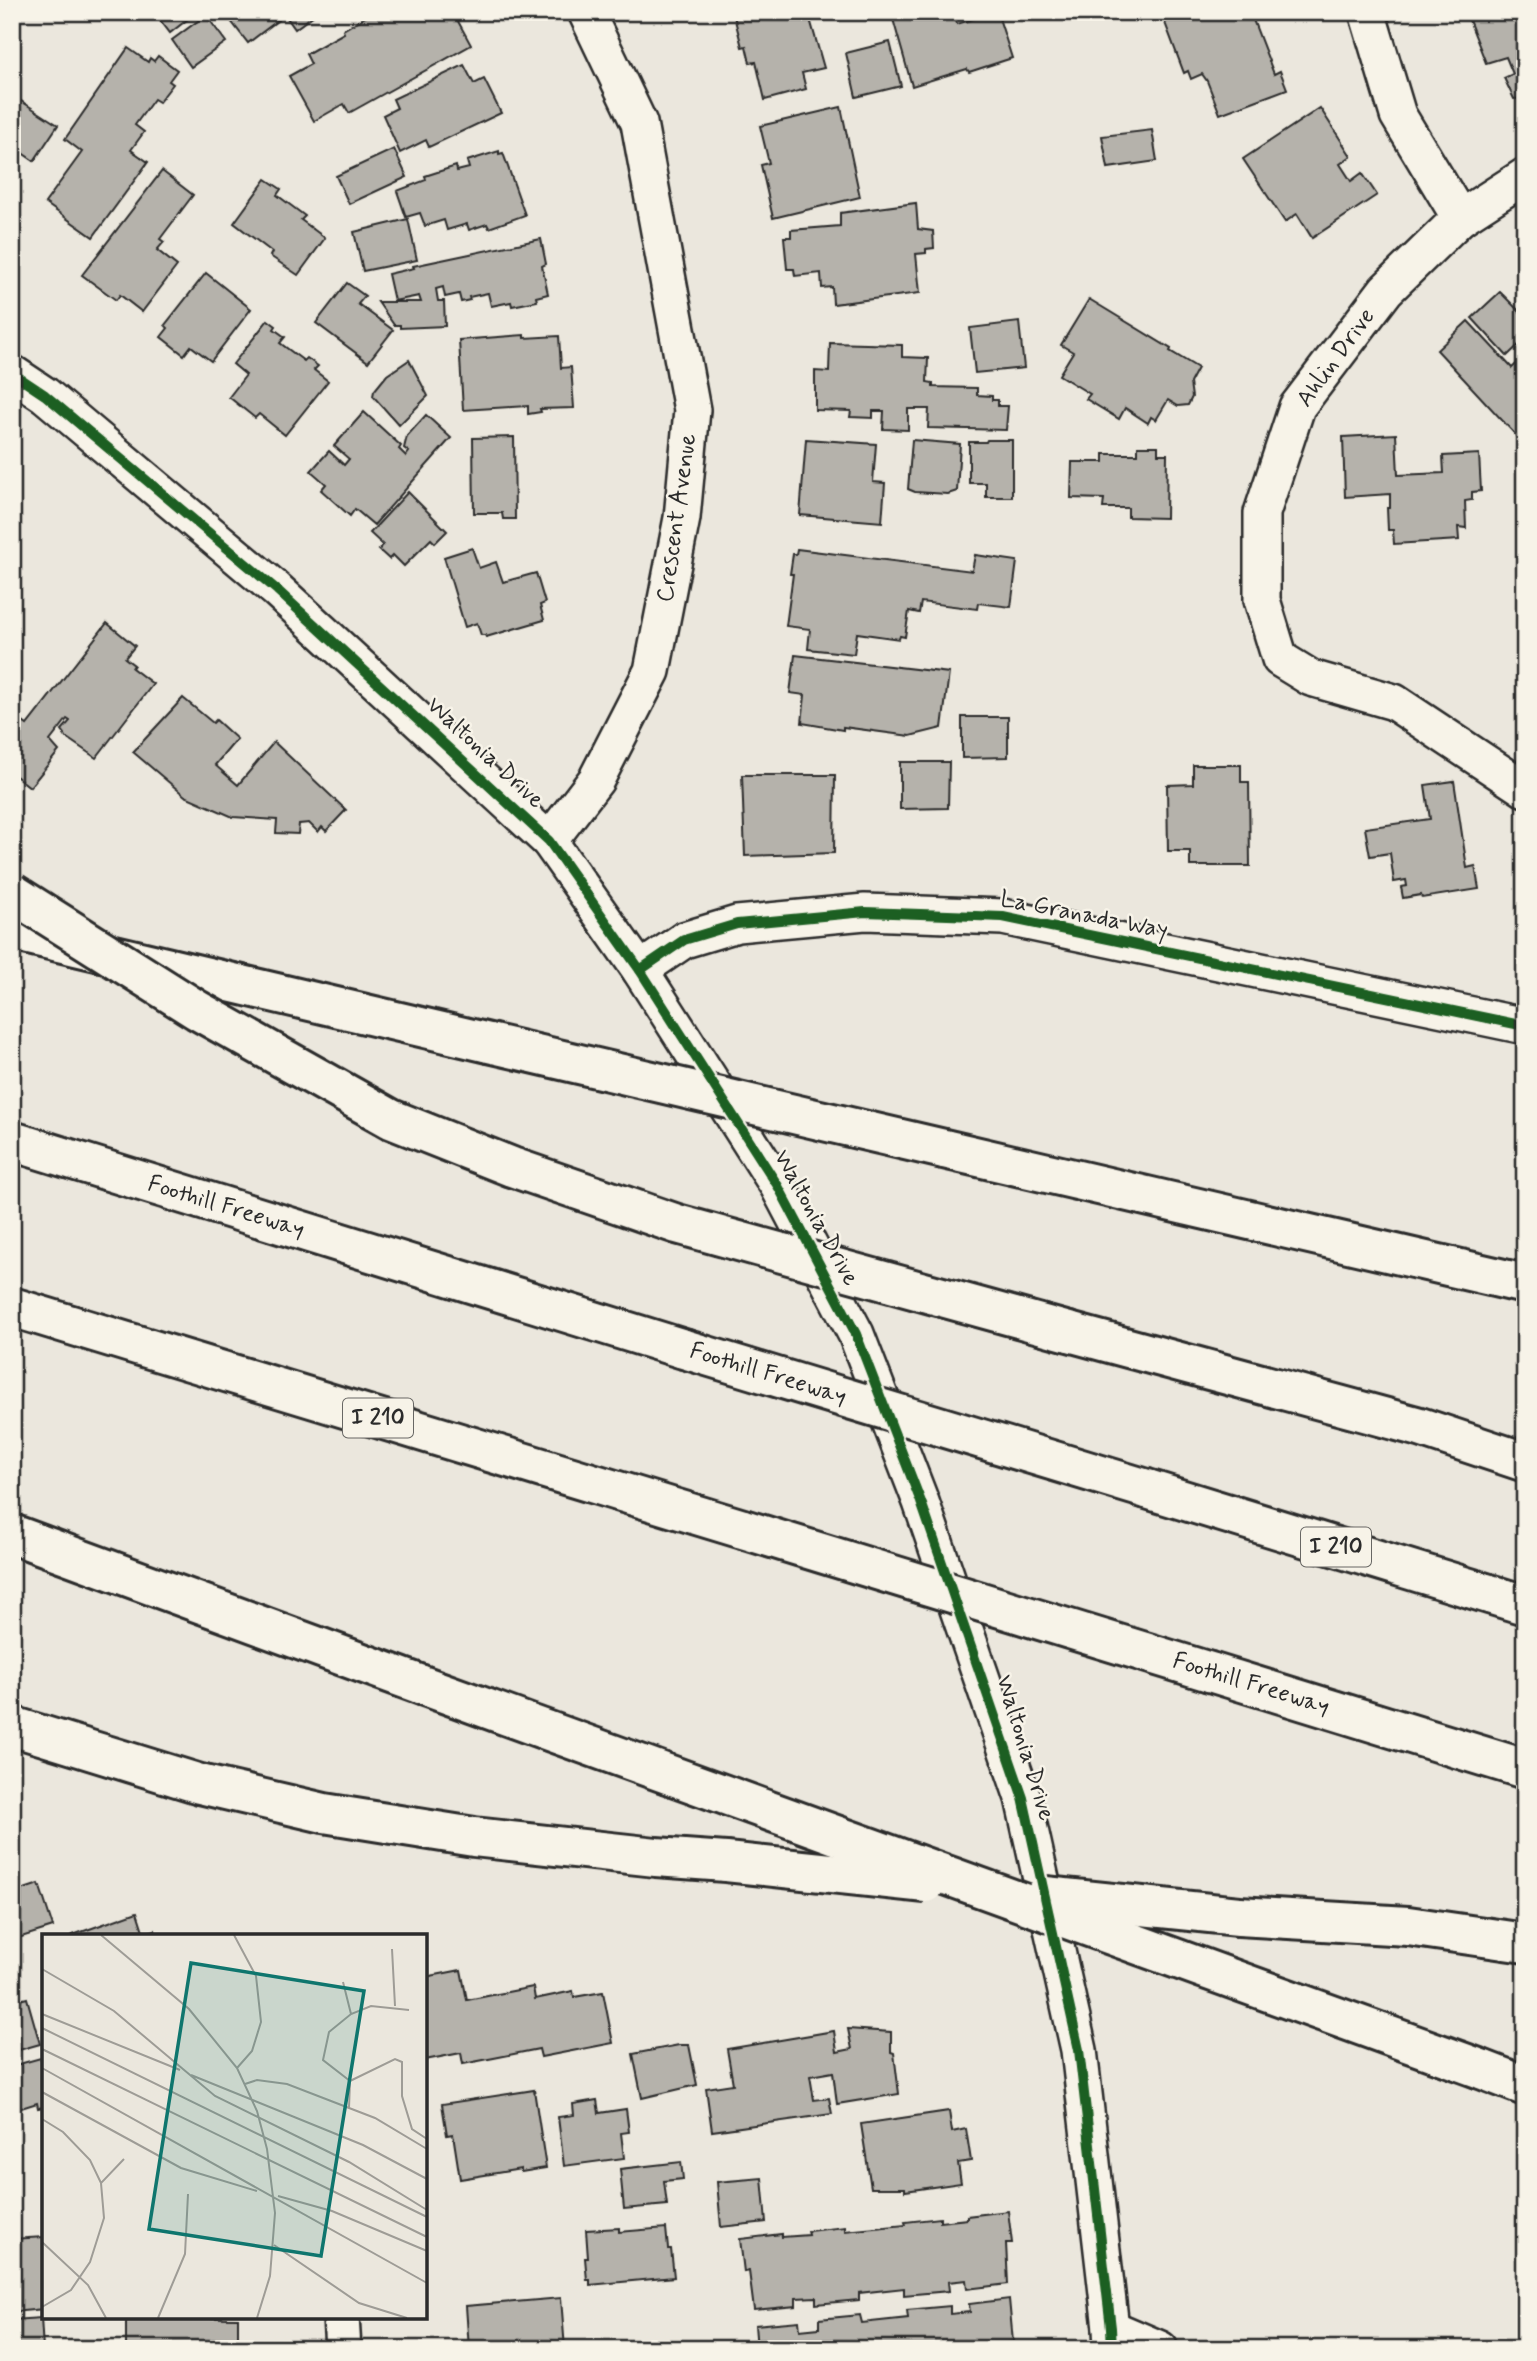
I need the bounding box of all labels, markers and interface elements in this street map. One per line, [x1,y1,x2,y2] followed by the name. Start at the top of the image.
[1290,302,1382,414] street label: Ahlin Drive
[650,432,704,604] street label: Crescent Avenue
[419,690,551,816] street label: Waltonia Drive
[997,884,1171,946] street label: La Granada Way
[766,1145,866,1291] street label: Waltonia Drive
[144,1168,308,1246] street label: Foothill Freeway
[686,1335,850,1413] street label: Foothill Freeway
[343,1399,413,1438] road number: I 210
[1301,1528,1371,1566] road number: I 210
[1169,1645,1333,1723] street label: Foothill Freeway
[988,1671,1062,1825] street label: Waltonia Drive
[42,1934,427,2319] inset map

